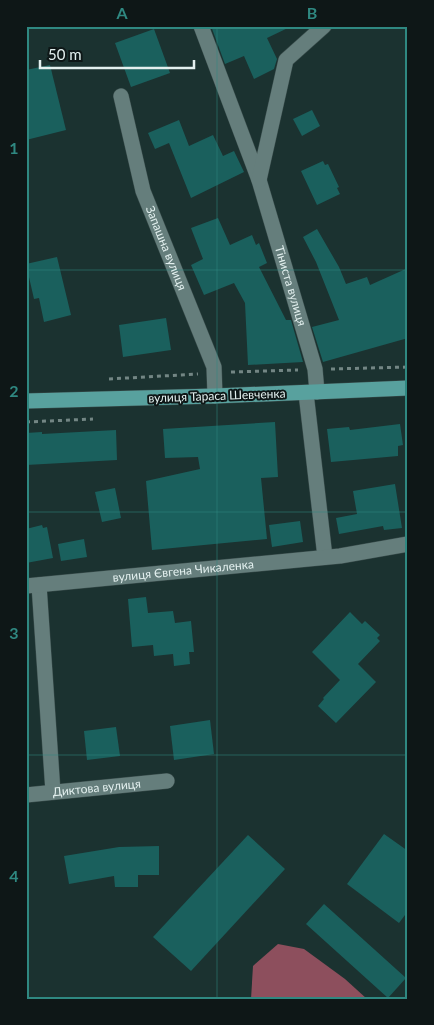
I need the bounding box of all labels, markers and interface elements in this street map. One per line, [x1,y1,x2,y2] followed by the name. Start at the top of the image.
[115,3,128,22] text: A
[307,3,317,22] text: B
[40,38,194,70] scale bar
[48,45,82,63] text: 50 m
[9,138,19,157] text: 1
[143,203,190,292] street label: Запашна вулиця
[272,244,310,328] street label: Тіниста вулиця
[9,381,19,400] text: 2
[148,386,286,405] street label: вулиця Тараса Шевченка
[112,556,255,585] street label: вулиця Євгена Чикаленка
[9,623,19,642] text: 3
[52,776,142,799] street label: Диктова вулиця
[9,866,19,885] text: 4

